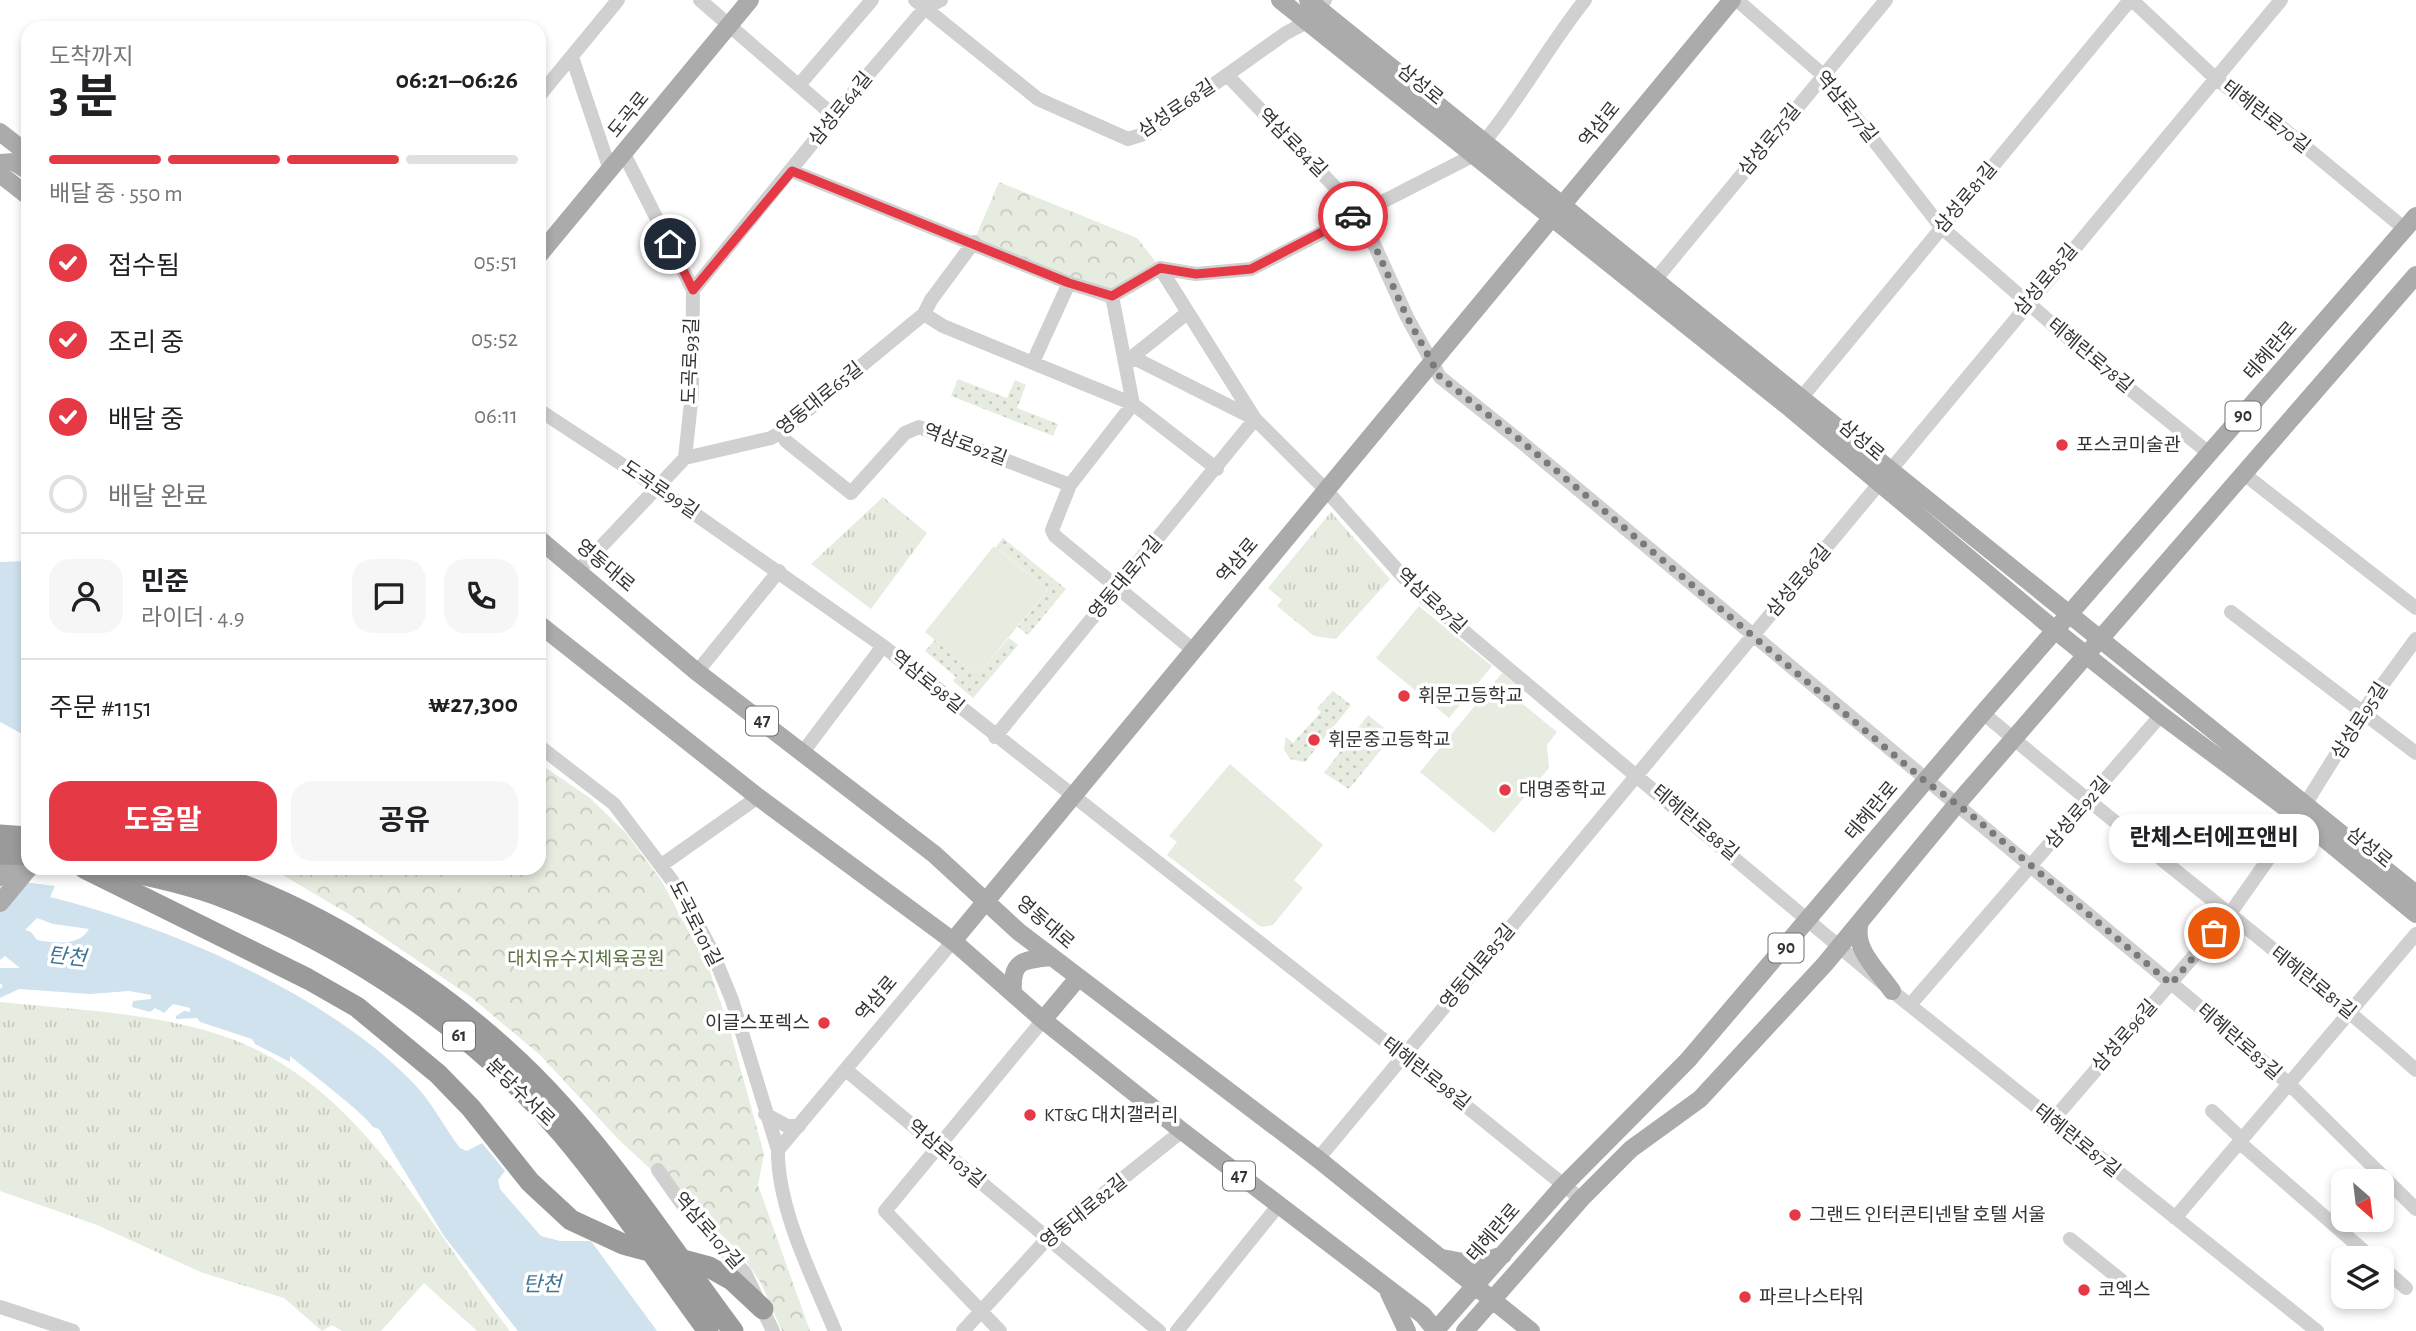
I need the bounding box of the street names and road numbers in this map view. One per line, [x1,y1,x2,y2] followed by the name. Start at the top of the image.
[1394,60,1447,109] street label: 삼성로
[1812,67,1881,146] street label: 역삼로77길
[805,68,876,149] street label: 삼성로64길
[1135,76,1219,141] street label: 삼성로68길
[2219,76,2314,157] street label: 테헤란로70길
[605,89,653,141] street label: 도곡로
[1575,98,1624,151] street label: 역삼로
[1735,100,1804,179] street label: 삼성로75길
[1254,104,1331,181] street label: 역삼로84길
[1930,159,2001,237] street label: 삼성로81길
[2010,240,2081,319] street label: 삼성로85길
[2044,314,2137,397] street label: 테헤란로78길
[679,317,702,405] street label: 도곡로93길
[2240,318,2301,384] street label: 테헤란로
[773,358,866,439] street label: 영동대로65길
[2226,402,2260,430] road number: 90
[1835,416,1888,465] street label: 삼성로
[921,420,1010,469] street label: 역삼로92길
[618,457,702,522] street label: 도곡로99길
[1085,532,1166,623] street label: 영동대로71길
[1213,534,1262,587] street label: 역삼로
[572,535,639,596] street label: 영동대로
[1763,541,1835,621] street label: 삼성로86길
[1392,564,1470,637] street label: 역삼로87길
[887,646,968,717] street label: 역삼로98길
[2328,679,2392,763] street label: 삼성로95길
[746,706,778,736] road number: 47
[2041,773,2114,852] street label: 삼성로92길
[1841,777,1902,844] street label: 테헤란로
[1649,781,1742,864] street label: 테헤란로88길
[2343,823,2396,872] street label: 삼성로
[665,878,725,970] street label: 도곡로101길
[1012,892,1078,953] street label: 영동대로
[1436,920,1519,1013] street label: 영동대로85길
[1768,933,1803,962] road number: 90
[2267,942,2360,1023] street label: 테헤란로81길
[852,972,901,1025] street label: 역삼로
[2088,996,2161,1075] street label: 삼성로96길
[2193,1000,2285,1083] street label: 테헤란로83길
[443,1021,475,1050] road number: 61
[1379,1033,1474,1114] street label: 테헤란로98길
[482,1055,559,1130] street label: 분당수서로
[2030,1100,2124,1181] street label: 테헤란로87길
[904,1116,989,1192] street label: 역삼로103길
[1223,1162,1255,1190] road number: 47
[1037,1171,1131,1252] street label: 영동대로82길
[670,1188,747,1273] street label: 역삼로107길
[1463,1200,1524,1266] street label: 테헤란로

